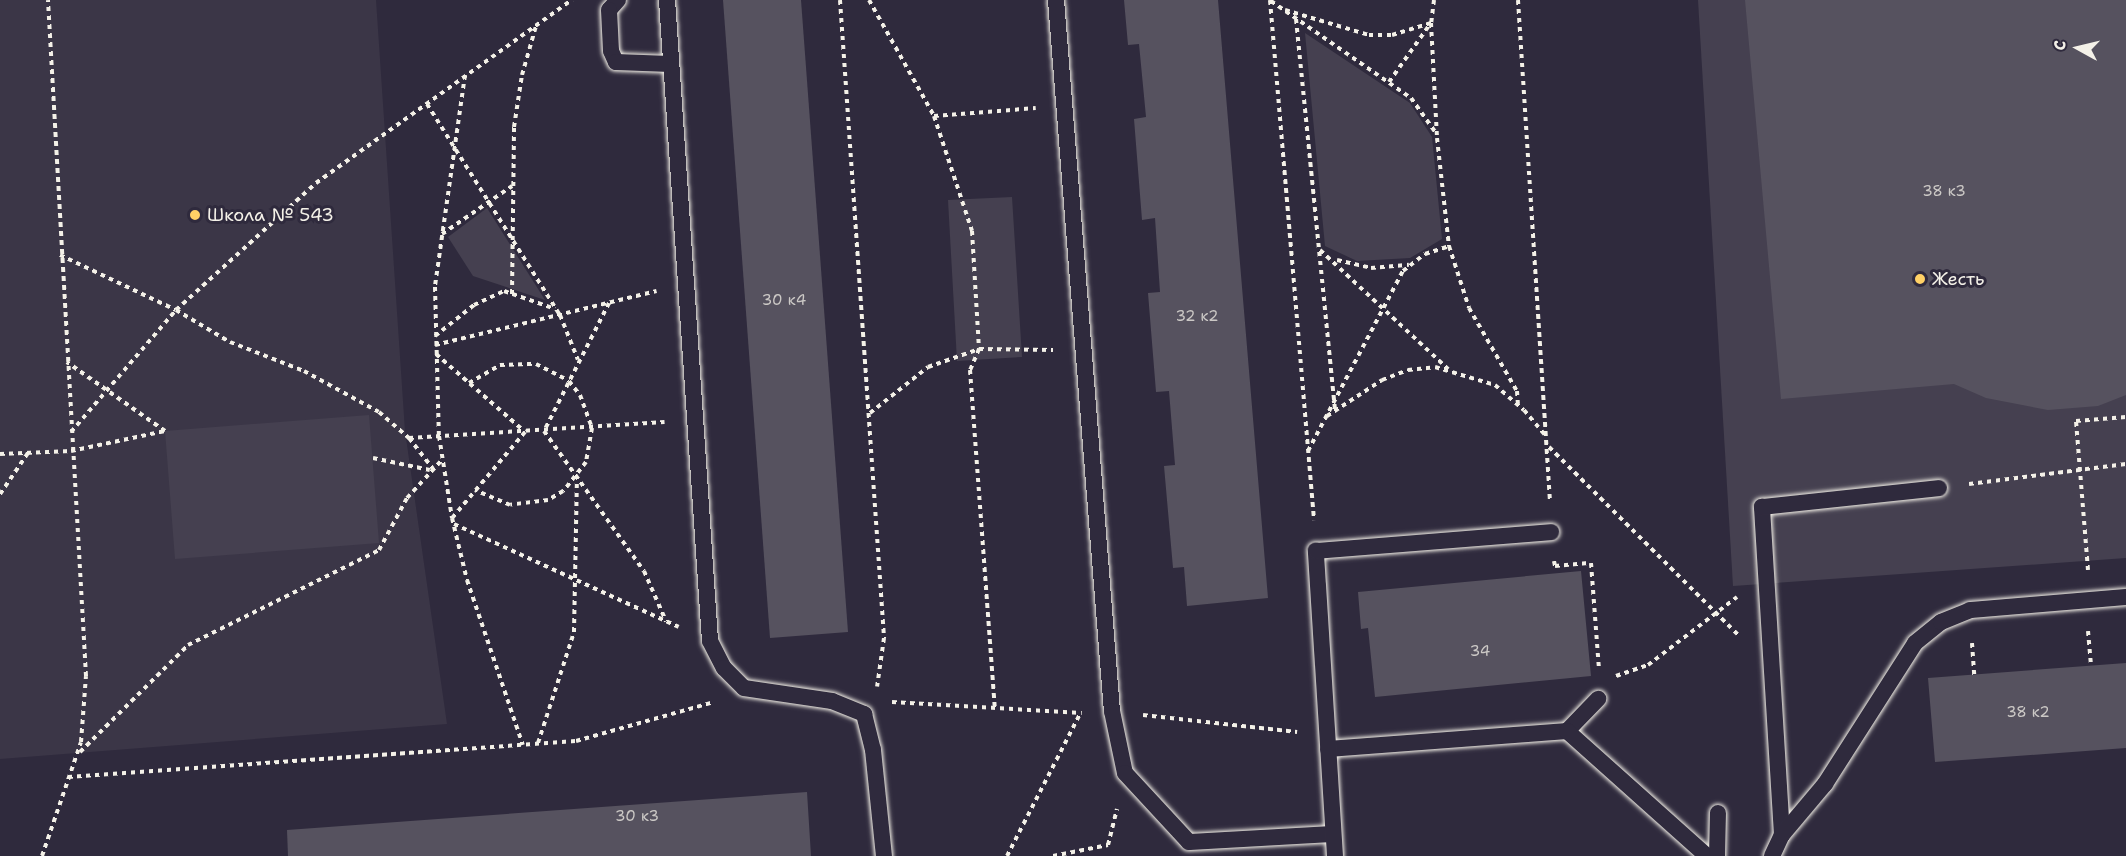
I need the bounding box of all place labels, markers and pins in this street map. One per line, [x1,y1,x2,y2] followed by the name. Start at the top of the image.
[207,204,334,226] place label: Школа № 543
[188,208,202,222] marker: Школа № 543
[1932,268,1984,290] place label: Жесть
[1913,272,1927,286] marker: Жесть

